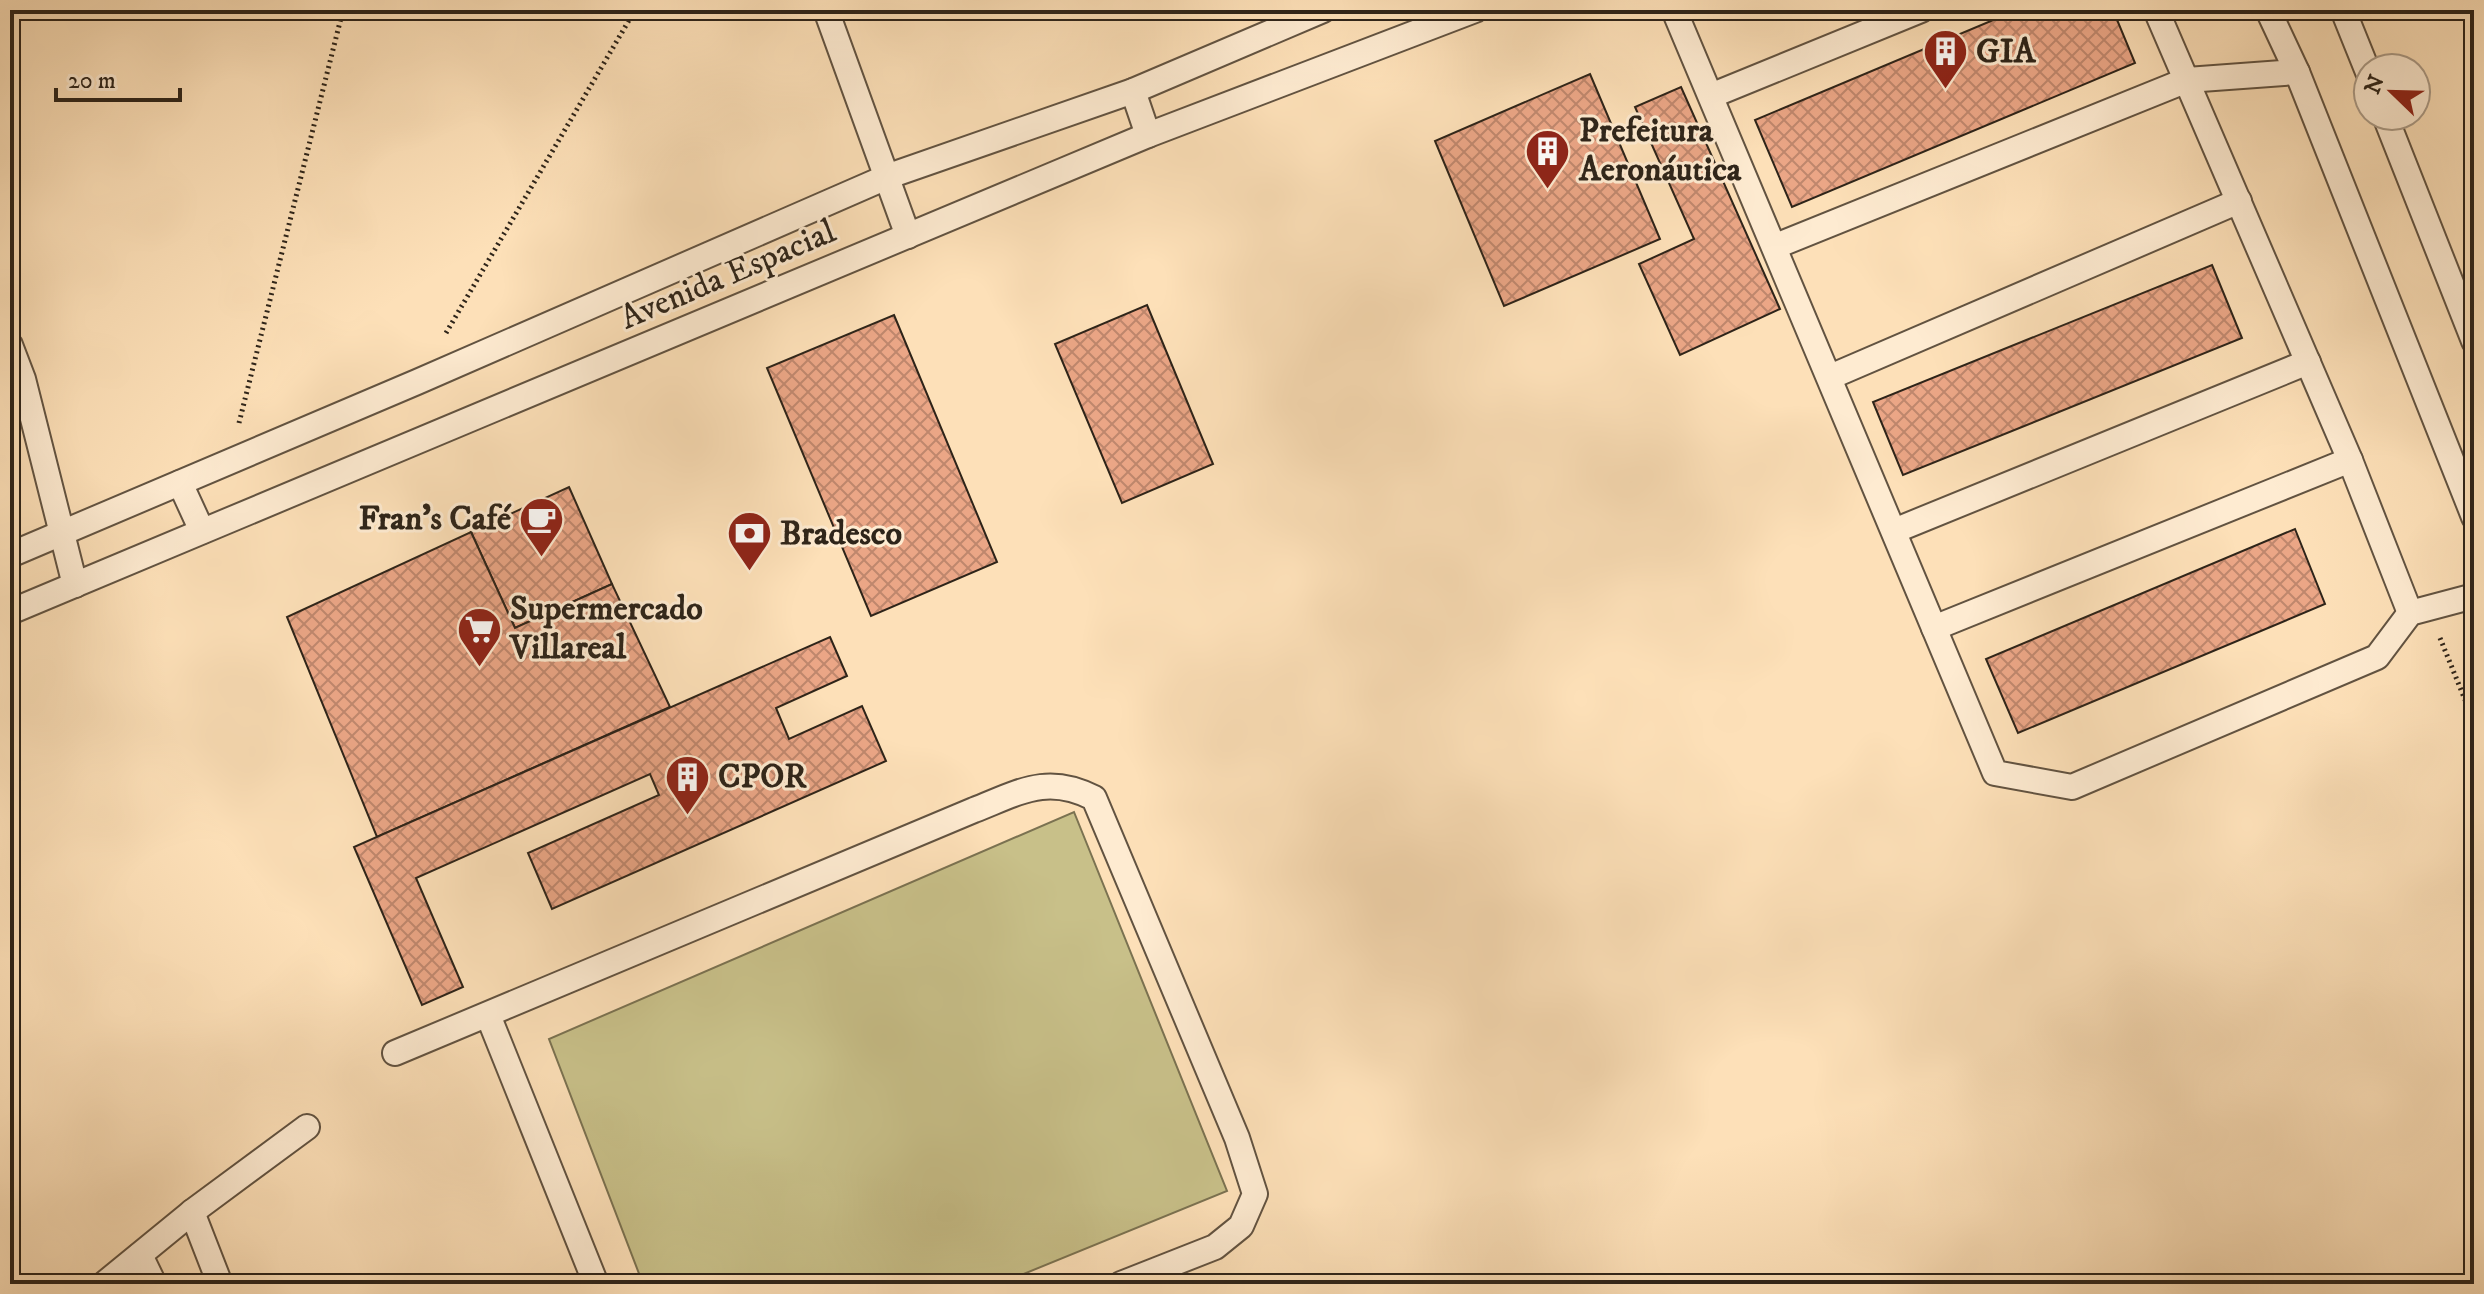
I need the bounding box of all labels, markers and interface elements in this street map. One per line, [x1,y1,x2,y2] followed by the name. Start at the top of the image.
[1921,28,1969,91] building icon: GIA
[1976,31,2037,73] place label: GIA
[56,52,180,102] scale bar
[2352,52,2432,132] north arrow
[68,66,116,96] text: 20 m
[2359,71,2391,98] text: N
[1578,110,1742,191] place label: Prefeitura Aeronáutica
[1524,127,1572,190] building icon: Prefeitura Aeronáutica
[614,210,843,339] street label: Avenida Espacial
[518,495,566,558] cafe icon: Fran's Café
[359,498,512,540] place label: Fran's Café
[725,510,773,573] bank icon: Bradesco
[780,513,902,555] place label: Bradesco
[508,588,703,669] place label: Supermercado Villareal
[455,605,503,668] supermarket icon: Supermercado Villareal
[663,753,711,816] building icon: CPOR
[718,756,807,798] place label: CPOR

